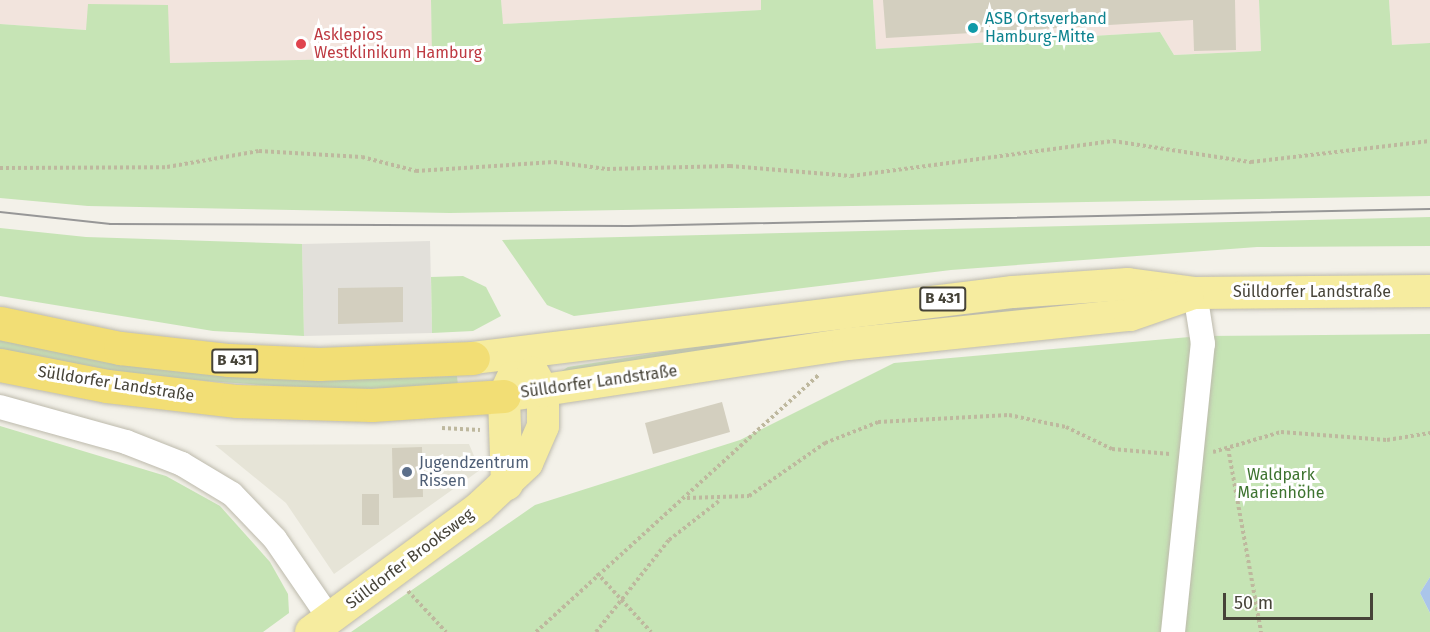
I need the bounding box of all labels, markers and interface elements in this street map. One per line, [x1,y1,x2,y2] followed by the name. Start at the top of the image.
[985,9,1107,47] place label: ASB Ortsverband Hamburg-Mitte
[966,21,980,35] marker: ASB Ortsverband Hamburg-Mitte
[314,25,482,63] place label: Asklepios Westklinikum Hamburg
[292,35,310,53] marker: Asklepios Westklinikum Hamburg
[1233,282,1391,302] street label: Sülldorfer Landstraße
[919,287,967,311] road number: B 431
[211,349,259,373] road number: B 431
[519,361,679,403] street label: Sülldorfer Landstraße
[36,362,196,406] street label: Sülldorfer Landstraße
[419,453,529,491] place label: Jugendzentrum Rissen
[400,465,414,479] marker: Jugendzentrum Rissen
[1238,465,1324,503] park label: Waldpark Marienhöhe
[342,505,478,613] street label: Sülldorfer Brooksweg
[1226,581,1376,619] scale bar
[1234,592,1273,614] text: 50 m

